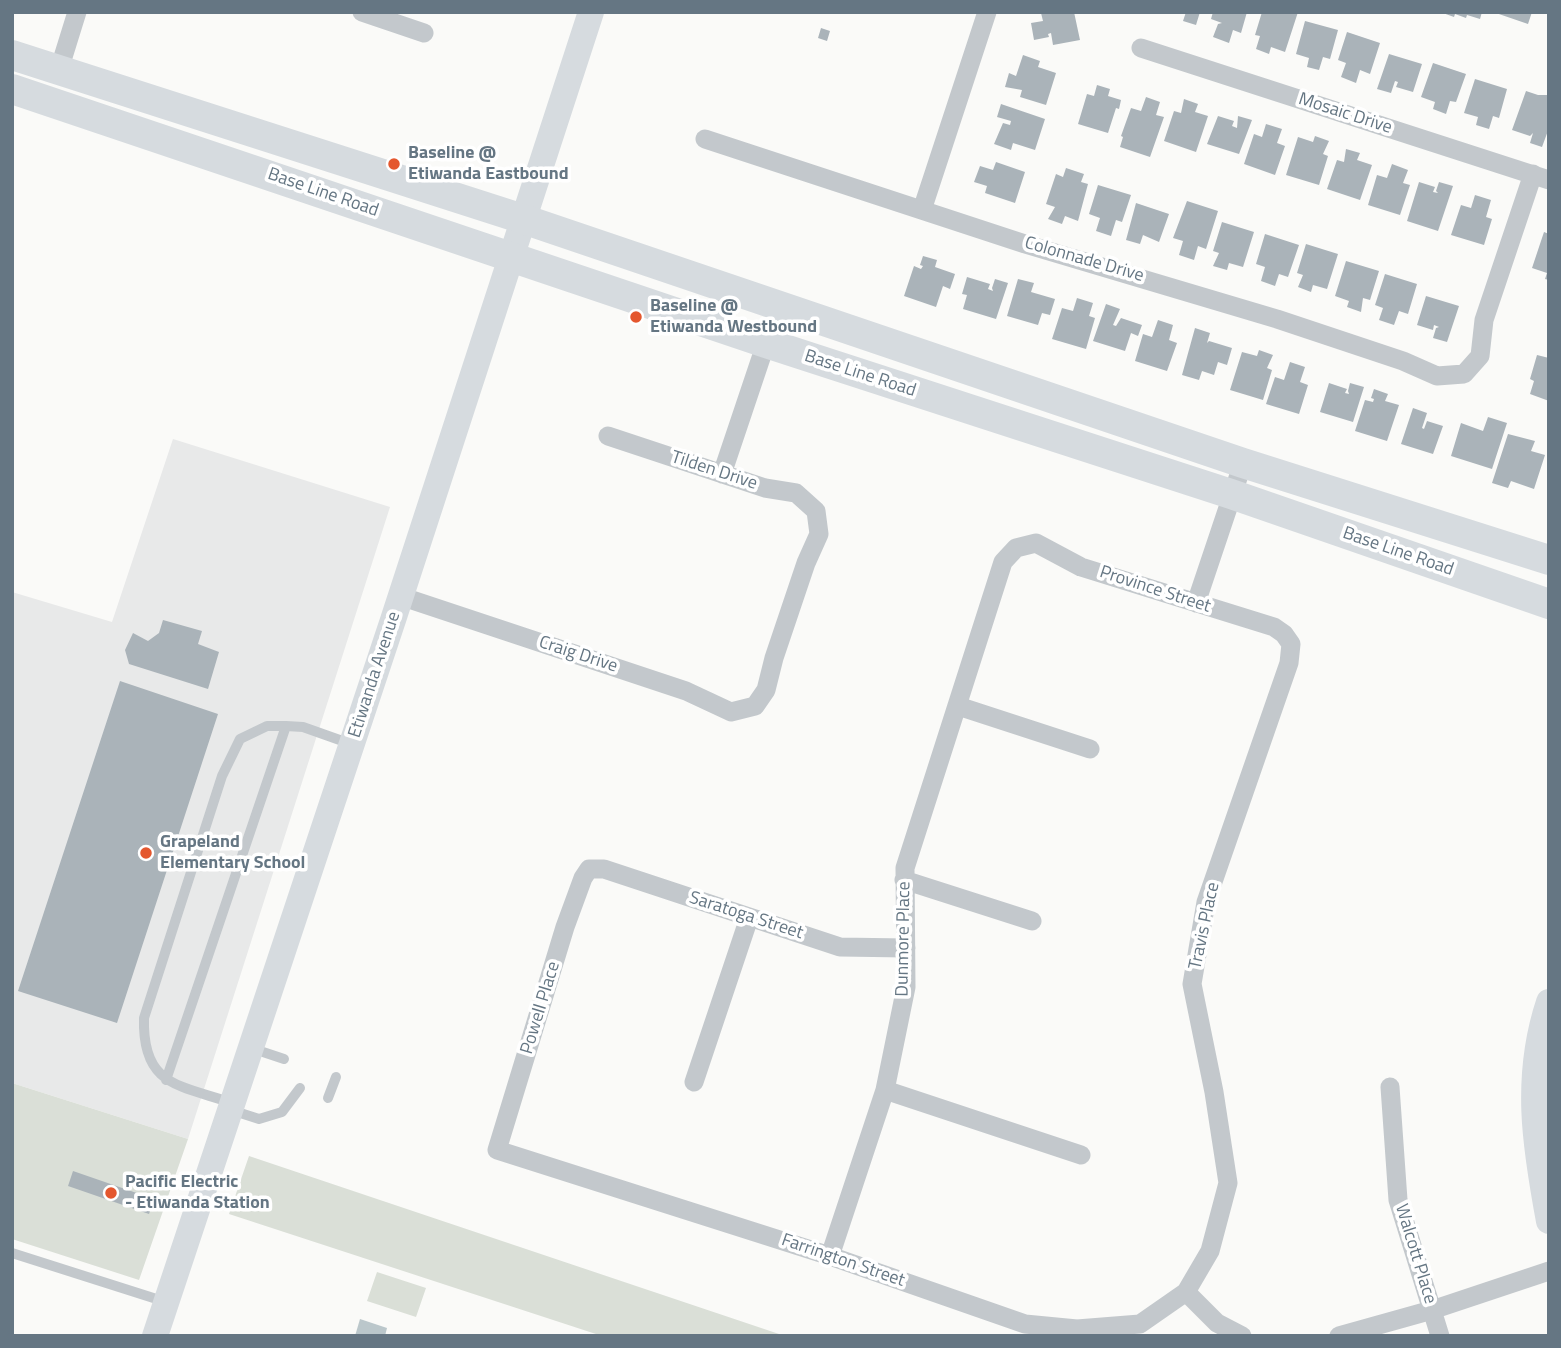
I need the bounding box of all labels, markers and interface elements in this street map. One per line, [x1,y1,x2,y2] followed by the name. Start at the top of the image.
[1296,89,1394,139] street label: Mosaic Drive
[408,143,569,186] place label: Baseline @ Etiwanda Eastbound
[386,156,402,172] marker: Baseline @ Etiwanda Eastbound
[265,164,381,222] street label: Base Line Road
[1022,233,1146,287] street label: Colonnade Drive
[650,296,817,338] place label: Baseline @ Etiwanda Westbound
[628,309,644,325] marker: Baseline @ Etiwanda Westbound
[802,346,918,402] street label: Base Line Road
[668,447,760,495] street label: Tilden Drive
[1340,523,1456,581] street label: Base Line Road
[1097,562,1213,618] street label: Province Street
[344,609,406,741] street label: Etiwanda Avenue
[536,632,620,678] street label: Craig Drive
[160,832,305,874] place label: Grapeland Elementary School
[138,845,154,861] marker: Grapeland Elementary School
[1185,880,1225,972] street label: Travis Place
[892,881,916,997] street label: Dunmore Place
[686,887,806,945] street label: Saratoga Street
[517,959,565,1057] street label: Powell Place
[125,1172,270,1214] place label: Pacific Electric - Etiwanda Station
[103,1185,119,1201] marker: Pacific Electric - Etiwanda Station
[1390,1201,1440,1307] street label: Walcott Place
[778,1230,908,1292] street label: Farrington Street

